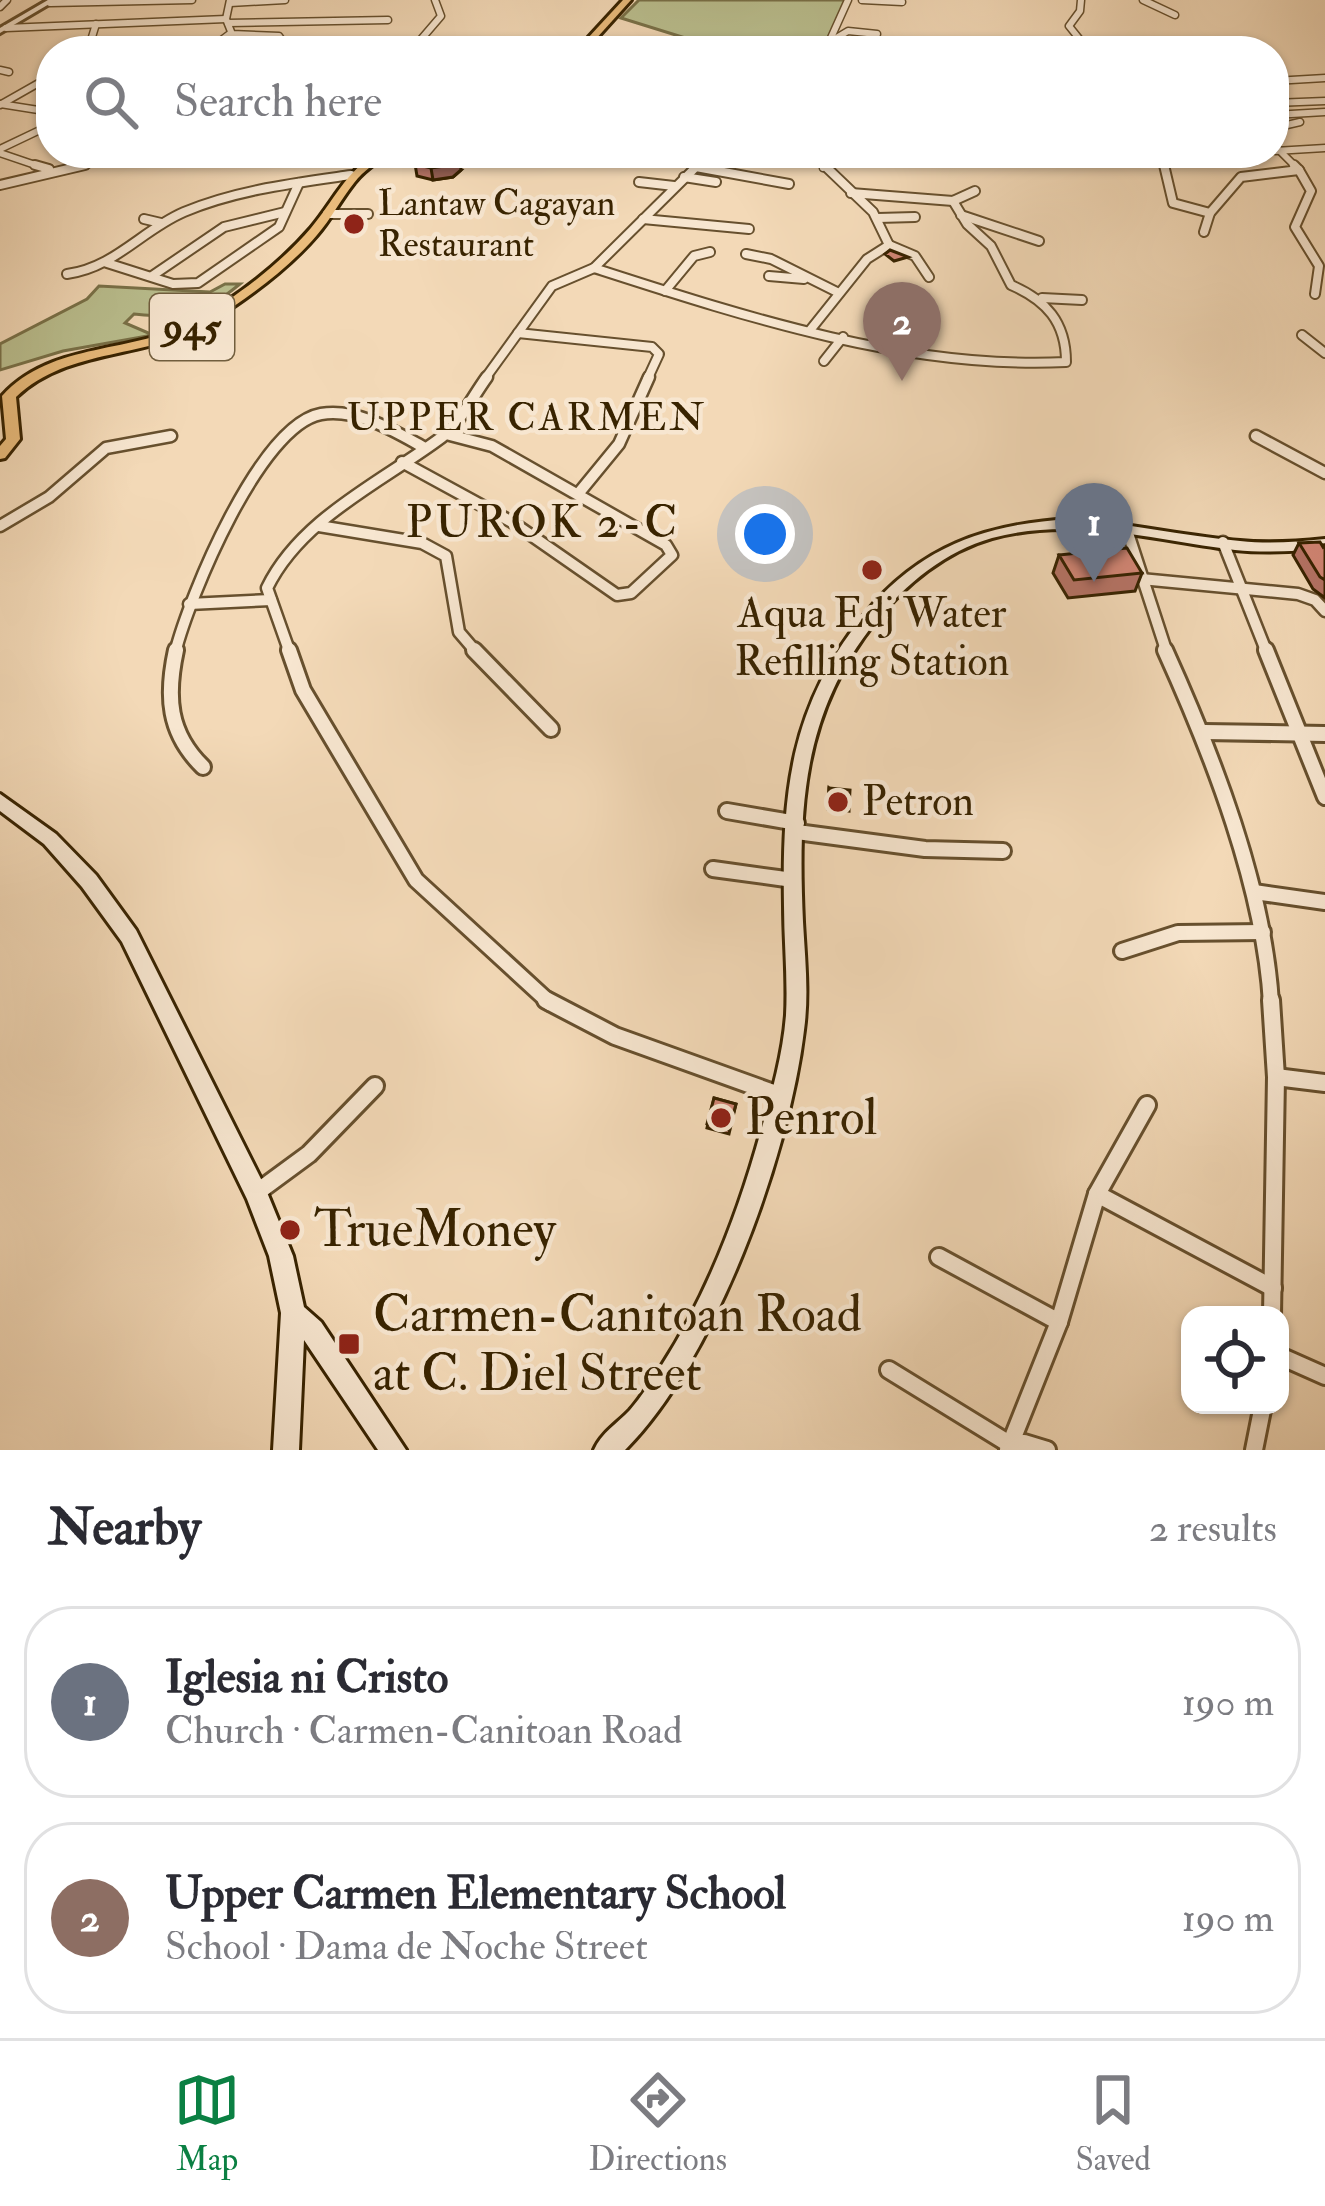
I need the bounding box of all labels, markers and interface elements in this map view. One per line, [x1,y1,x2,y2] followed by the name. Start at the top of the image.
[36,36,1289,168] search box
[78,69,144,135] icon: search
[174,74,382,130] text: Search here
[378,181,615,267] place label: Lantaw Cagayan Restaurant
[341,211,367,237] marker: Lantaw Cagayan Restaurant
[863,282,941,381] pin: 2
[150,294,234,360] road number: 945
[347,393,707,442] district label: UPPER CARMEN
[1055,483,1133,582] pin: 1
[406,495,680,551] district label: PUROK 2-C
[735,504,795,564] your location
[859,557,885,583] marker: Aqua Edj Water Refilling Station
[735,588,1010,688] place label: Aqua Edj Water Refilling Station
[862,776,974,828] place label: Petron
[825,789,851,815] marker: Petron
[745,1086,877,1150] place label: Penrol
[708,1105,734,1131] marker: Penrol
[314,1198,558,1262] place label: TrueMoney
[277,1217,303,1243] marker: TrueMoney
[373,1283,862,1406] place label: Carmen-Canitoan Road at C. Diel Street
[1181,1306,1289,1414] map controls
[1181,1306,1289,1414] button: locate
[336,1331,362,1357] marker: Carmen-Canitoan Road at C. Diel Street
[48,1496,201,1560] text: Nearby
[1149,1504,1277,1553] text: 2 results
[165,1650,448,1706] text: Iglesia ni Cristo
[83,1678,97,1727] text: 1
[1182,1678,1274,1727] text: 190 m
[165,1706,682,1755] text: Church · Carmen-Canitoan Road
[165,1866,786,1922] text: Upper Carmen Elementary School
[80,1894,100,1943] text: 2
[1182,1894,1274,1943] text: 190 m
[165,1922,648,1971] text: School · Dama de Noche Street
[174,2067,240,2180] tab: Map
[589,2067,727,2180] tab: Directions
[1075,2067,1151,2180] tab: Saved

